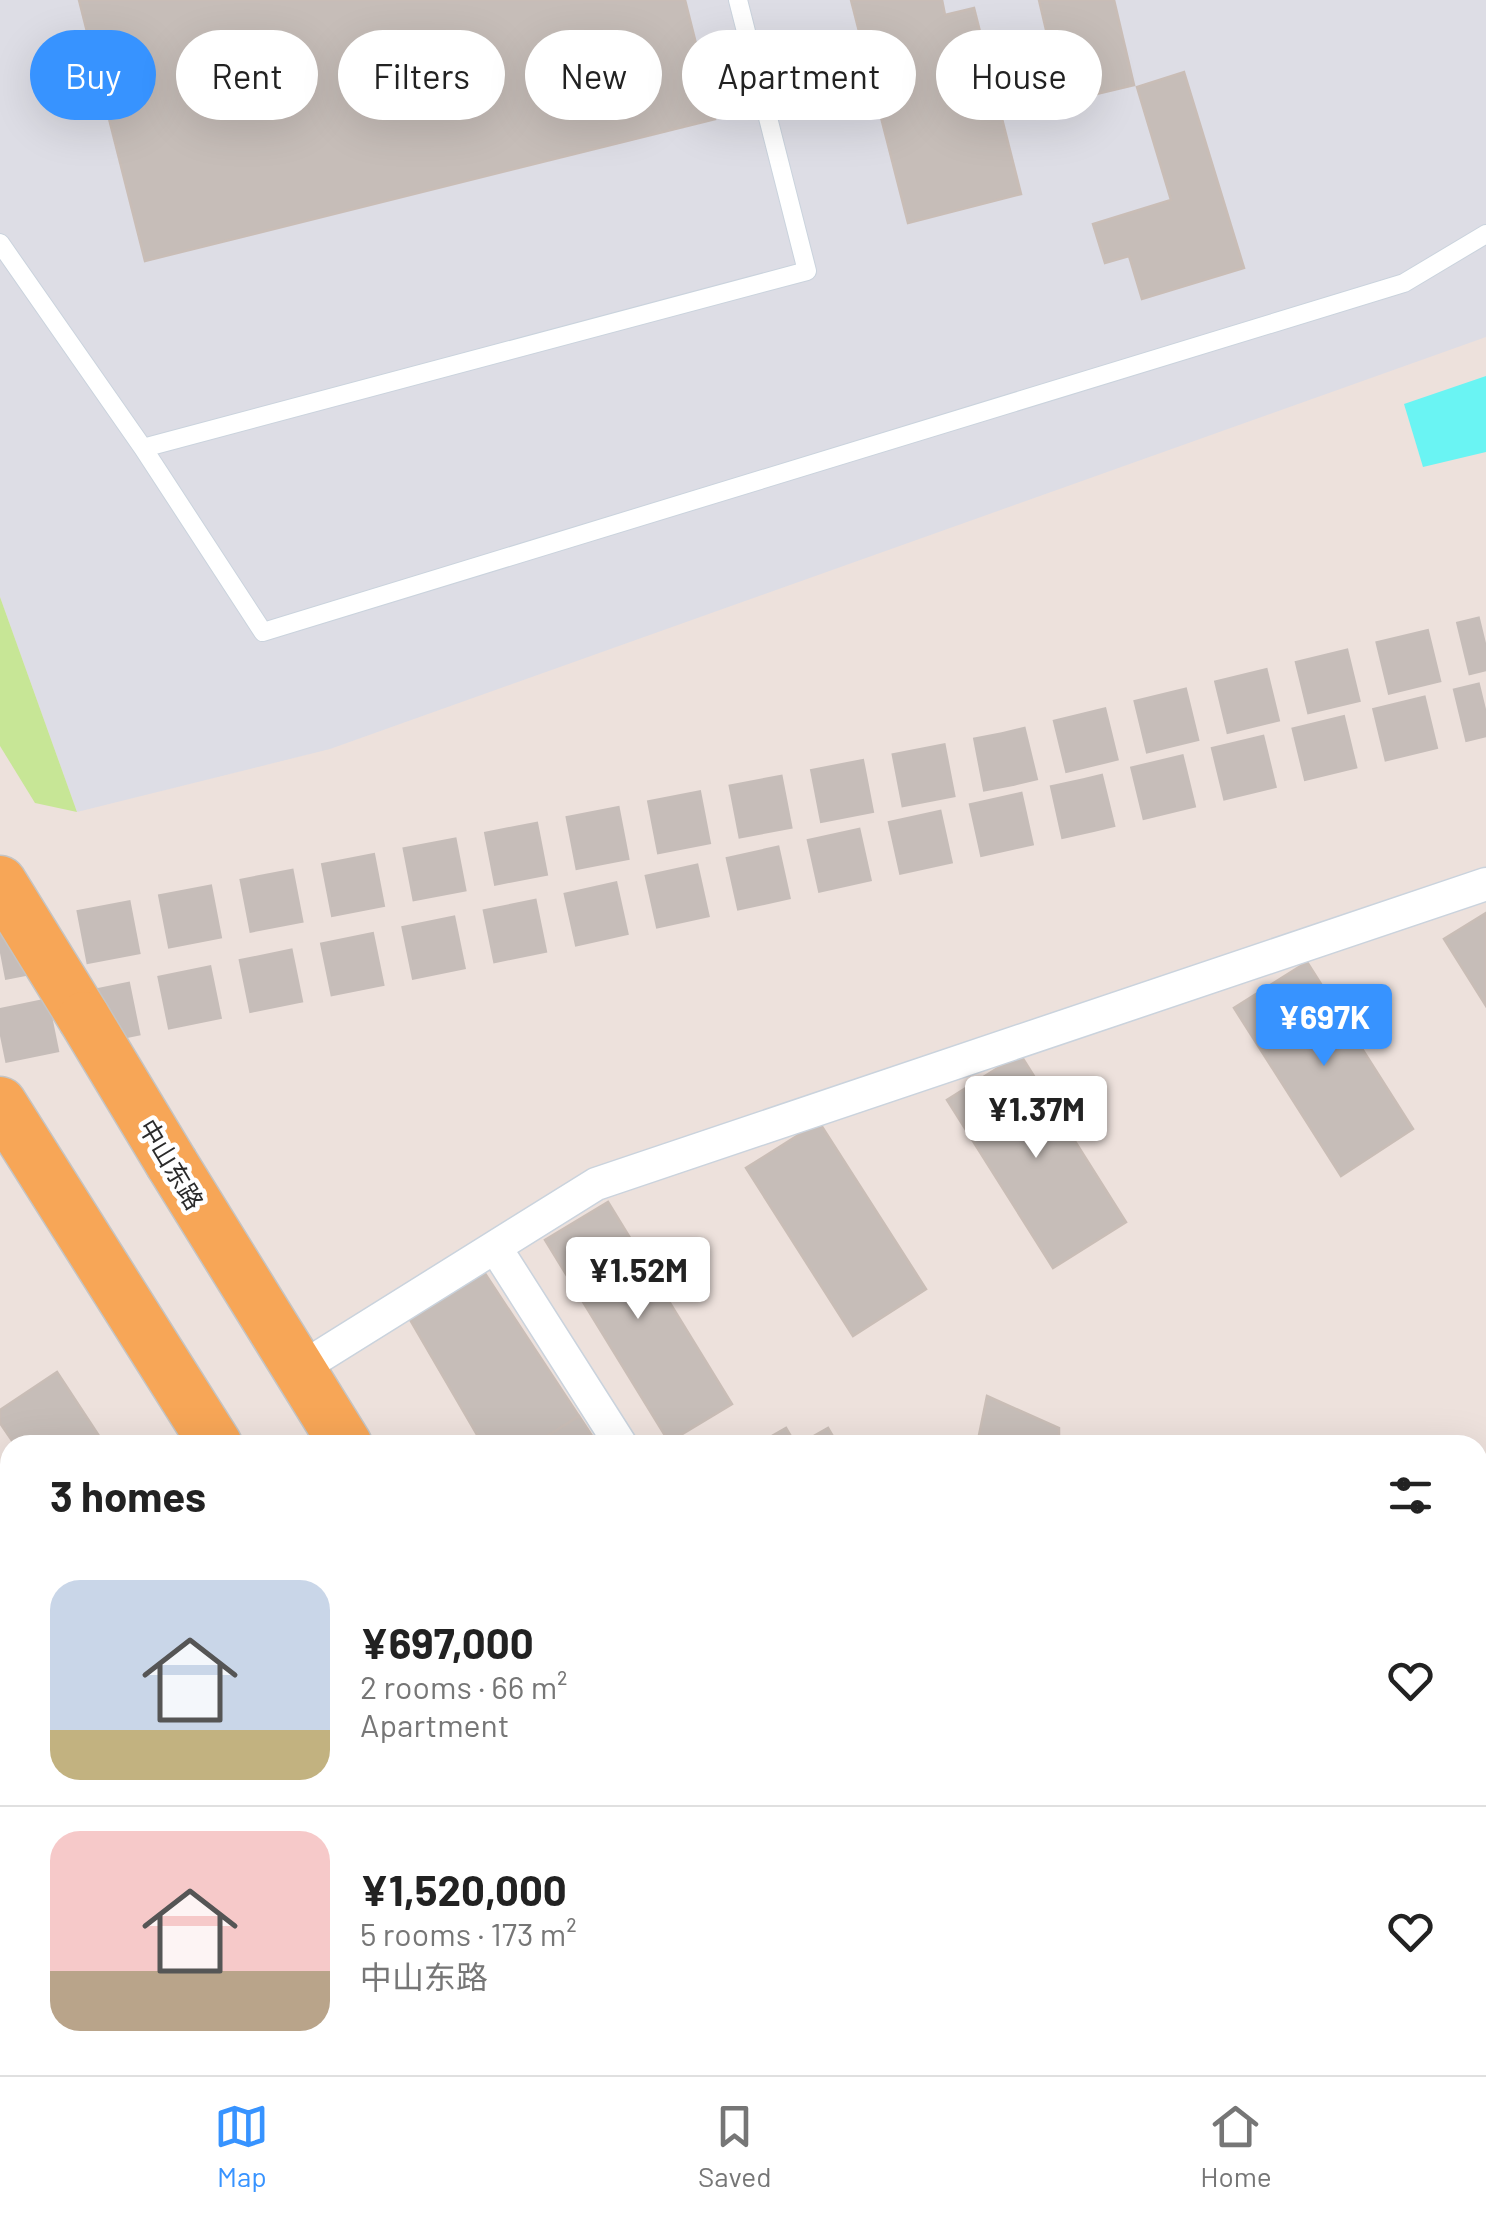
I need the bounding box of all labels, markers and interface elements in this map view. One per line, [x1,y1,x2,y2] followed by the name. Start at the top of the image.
[30,30,156,120] chip: Buy
[176,30,318,120] chip: Rent
[338,30,505,120] chip: Filters
[525,30,662,120] chip: New
[682,30,916,120] chip: Apartment
[936,30,1102,120] chip: House
[1254,984,1394,1069] pin: ¥697K
[1278,997,1370,1035] text: ¥697K
[955,1076,1117,1161] pin: ¥1.37M
[987,1089,1085,1127] text: ¥1.37M
[133,1113,211,1215] street label: 中山东路
[557,1237,719,1322] pin: ¥1.52M
[588,1250,688,1288] text: ¥1.52M
[1383,1468,1438,1523] icon: filters
[50,1470,206,1520] text: 3 homes
[360,1617,534,1667] text: ¥697,000
[130,1620,250,1740] icon: home
[1383,1653,1438,1708] icon: heart
[360,1667,568,1705] text: 2 rooms · 66 m²
[360,1705,509,1743] text: Apartment
[360,1864,567,1914] text: ¥1,520,000
[130,1871,250,1991] icon: home
[1383,1904,1438,1959] icon: heart
[360,1914,577,1952] text: 5 rooms · 173 m²
[360,1957,488,1995] text: 中山东路
[214,2099,269,2193] tab: Map
[698,2099,771,2193] tab: Saved
[1200,2099,1272,2193] tab: Home

